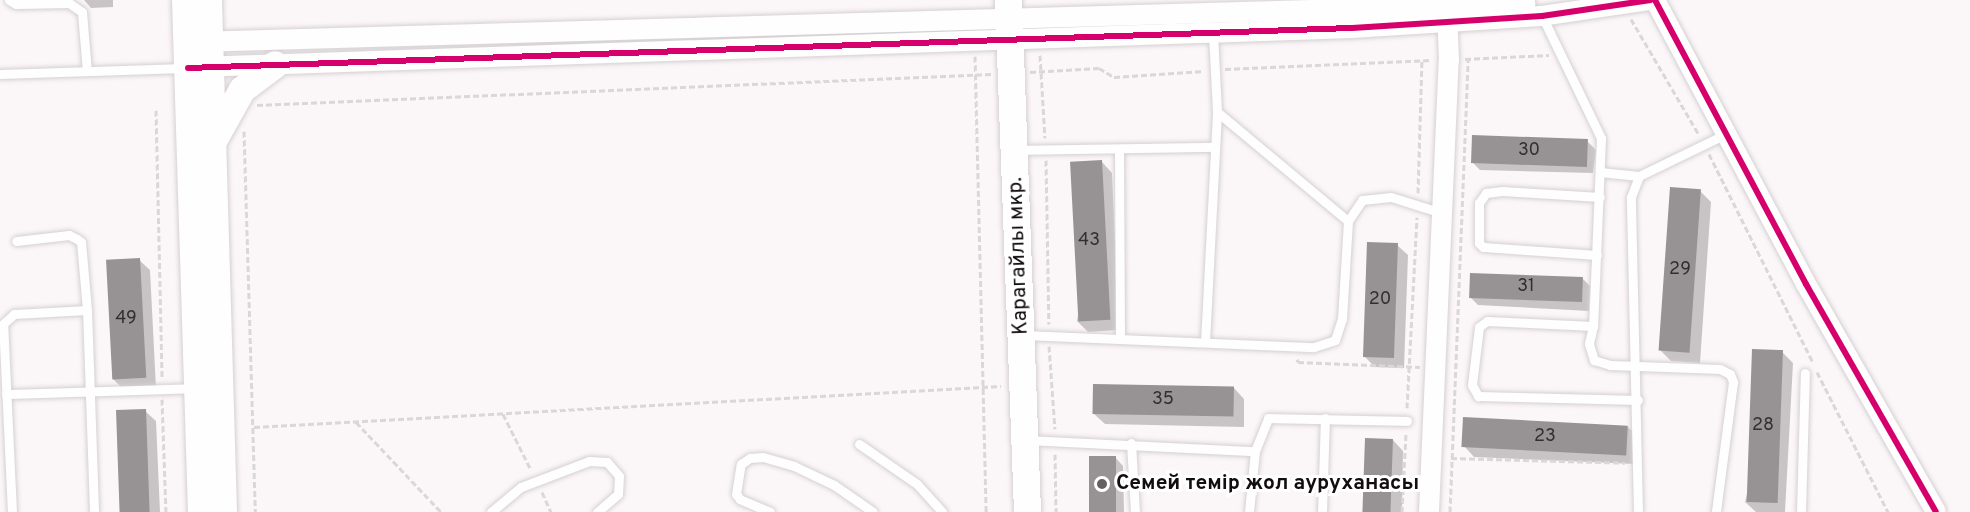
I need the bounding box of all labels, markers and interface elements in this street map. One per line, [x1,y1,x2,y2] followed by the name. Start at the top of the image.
[1518,140,1540,162] house number: 30
[1004,177,1034,335] street label: Карагайлы мкр.
[1078,230,1100,252] house number: 43
[1669,259,1691,281] house number: 29
[1517,276,1535,298] house number: 31
[1369,289,1391,311] house number: 20
[115,308,137,330] house number: 49
[1152,389,1174,411] house number: 35
[1752,415,1774,437] house number: 28
[1534,426,1556,448] house number: 23
[1116,471,1419,497] place label: Семей темір жол ауруханасы
[1093,475,1111,493] marker: Семей темір жол ауруханасы

